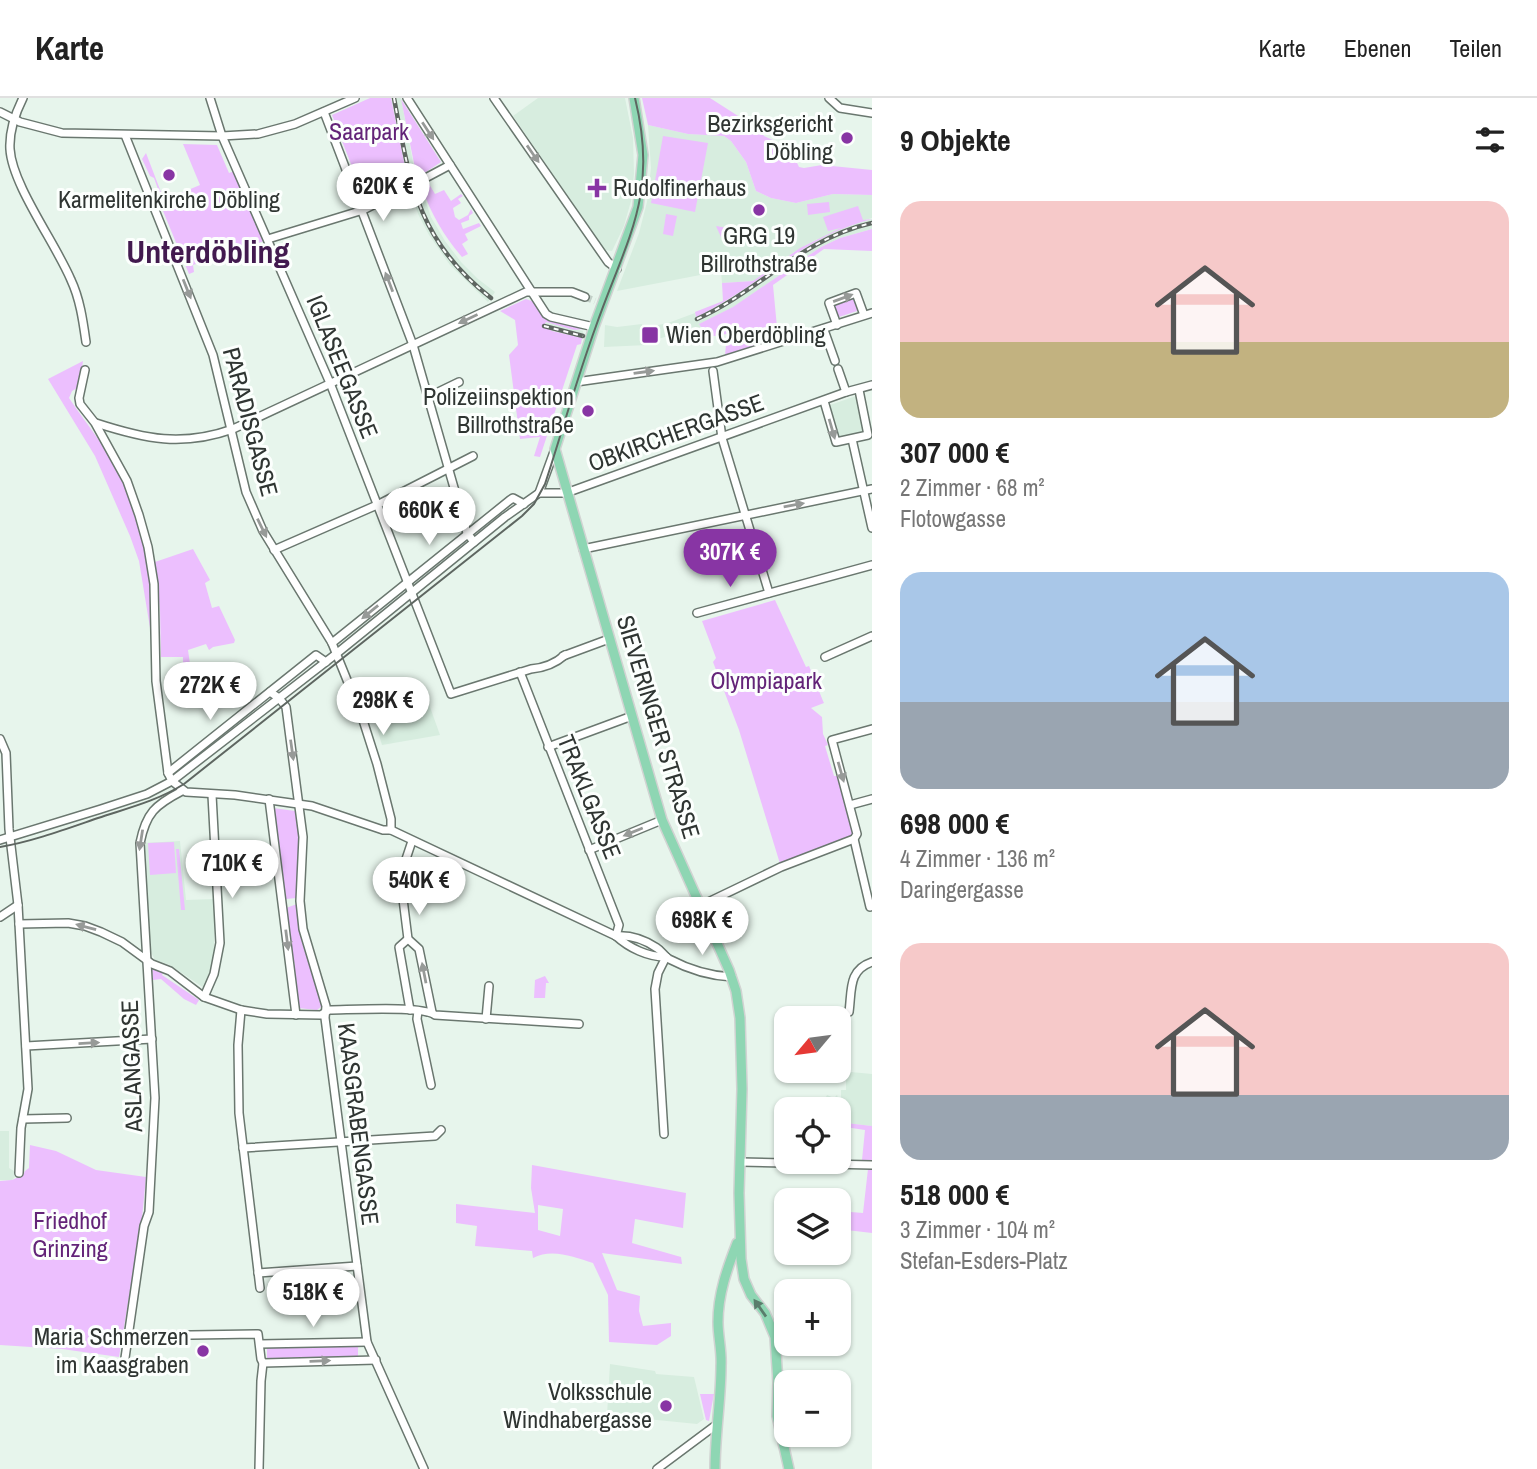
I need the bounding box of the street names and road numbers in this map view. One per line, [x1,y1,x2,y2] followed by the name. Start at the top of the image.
[300,290,386,443] street label: IGLASEEGASSE
[216,344,286,500] street label: PARADISGASSE
[583,385,768,479] street label: OBKIRCHERGASSE
[610,611,708,842] street label: SIEVERINGER STRASSE
[551,730,629,863] street label: TRAKLGASSE
[113,999,149,1134] street label: ASLANGASSE
[331,1021,387,1227] street label: KAASGRABENGASSE

